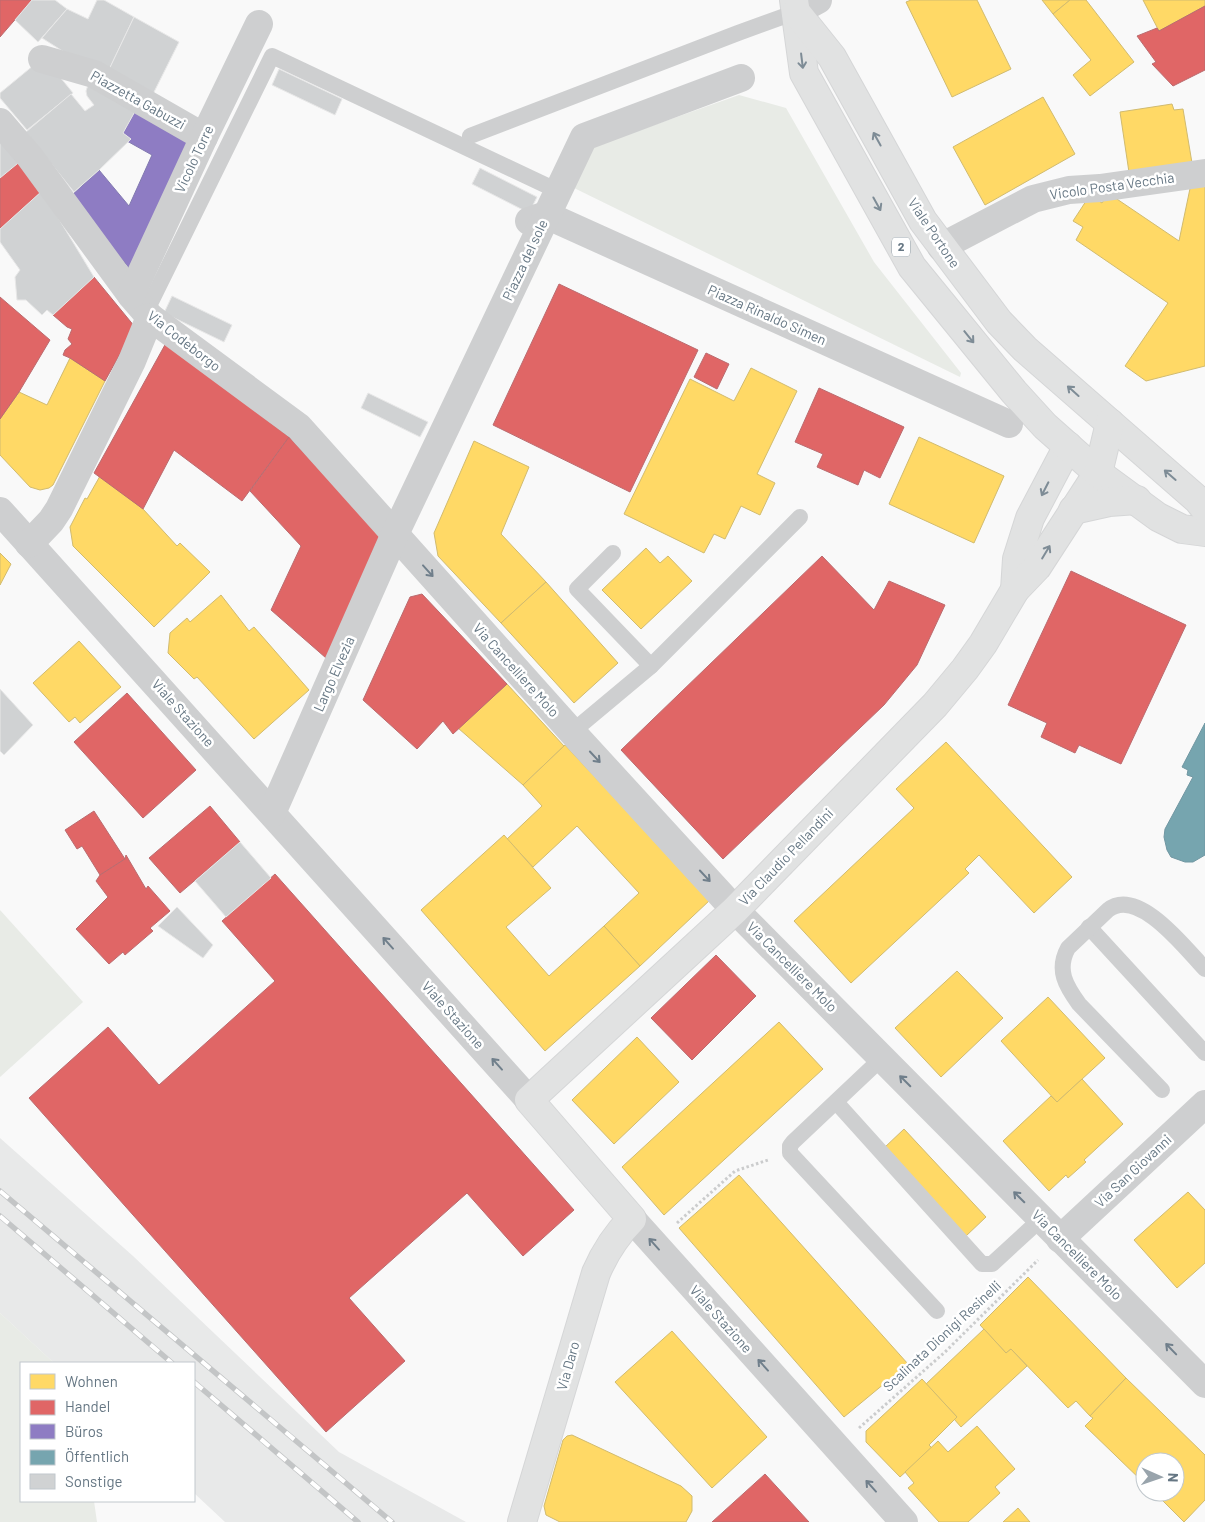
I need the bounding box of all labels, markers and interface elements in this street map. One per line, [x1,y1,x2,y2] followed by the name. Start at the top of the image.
[797,52,807,68] one-way arrow
[88,66,189,133] street label: Piazzetta Gabuzzi
[171,122,217,195] street label: Vicolo Torre
[872,131,882,146] one-way arrow
[1049,168,1175,203] street label: Vicolo Posta Vecchia
[905,194,964,271] street label: Viale Portone
[872,197,882,212] one-way arrow
[498,216,551,303] street label: Piazza del sole
[892,238,910,256] road number: 2
[705,281,829,348] street label: Piazza Rinaldo Simen
[144,307,224,374] street label: Via Codeborgo
[964,330,975,343] one-way arrow
[1067,385,1080,397] one-way arrow
[1164,470,1177,481] one-way arrow
[1040,481,1049,496] one-way arrow
[1041,546,1051,560] one-way arrow
[422,564,433,577] one-way arrow
[470,619,563,720] street label: Via Cancelliere Molo
[309,634,358,714] street label: Largo Elvezia
[149,675,218,750] street label: Viale Stazione
[589,750,601,763] one-way arrow
[735,804,836,909] street label: Via Claudio Pellandini
[699,870,710,883] one-way arrow
[744,918,841,1015] street label: Via Cancelliere Molo
[383,936,394,949] one-way arrow
[419,977,488,1052] street label: Viale Stazione
[491,1057,503,1070] one-way arrow
[899,1075,911,1087] one-way arrow
[1091,1131,1175,1211] street label: Via San Giovanni
[1012,1191,1025,1203] one-way arrow
[1029,1206,1126,1303] street label: Via Cancelliere Molo
[649,1238,660,1251] one-way arrow
[879,1277,1004,1395] street label: Scalinata Dionigi Resinelli
[687,1281,756,1356] street label: Viale Stazione
[552,1339,583,1392] street label: Via Daro
[1165,1342,1177,1355] one-way arrow
[757,1358,768,1371] one-way arrow
[20,1362,195,1502] legend
[65,1372,118,1390] text: Wohnen
[65,1397,110,1415] text: Handel
[65,1422,103,1440] text: Büros
[65,1447,129,1465] text: Öffentlich
[1135,1452,1185,1502] north arrow
[65,1472,123,1490] text: Sonstige
[1165,1473,1182,1482] text: N
[865,1479,877,1492] one-way arrow

